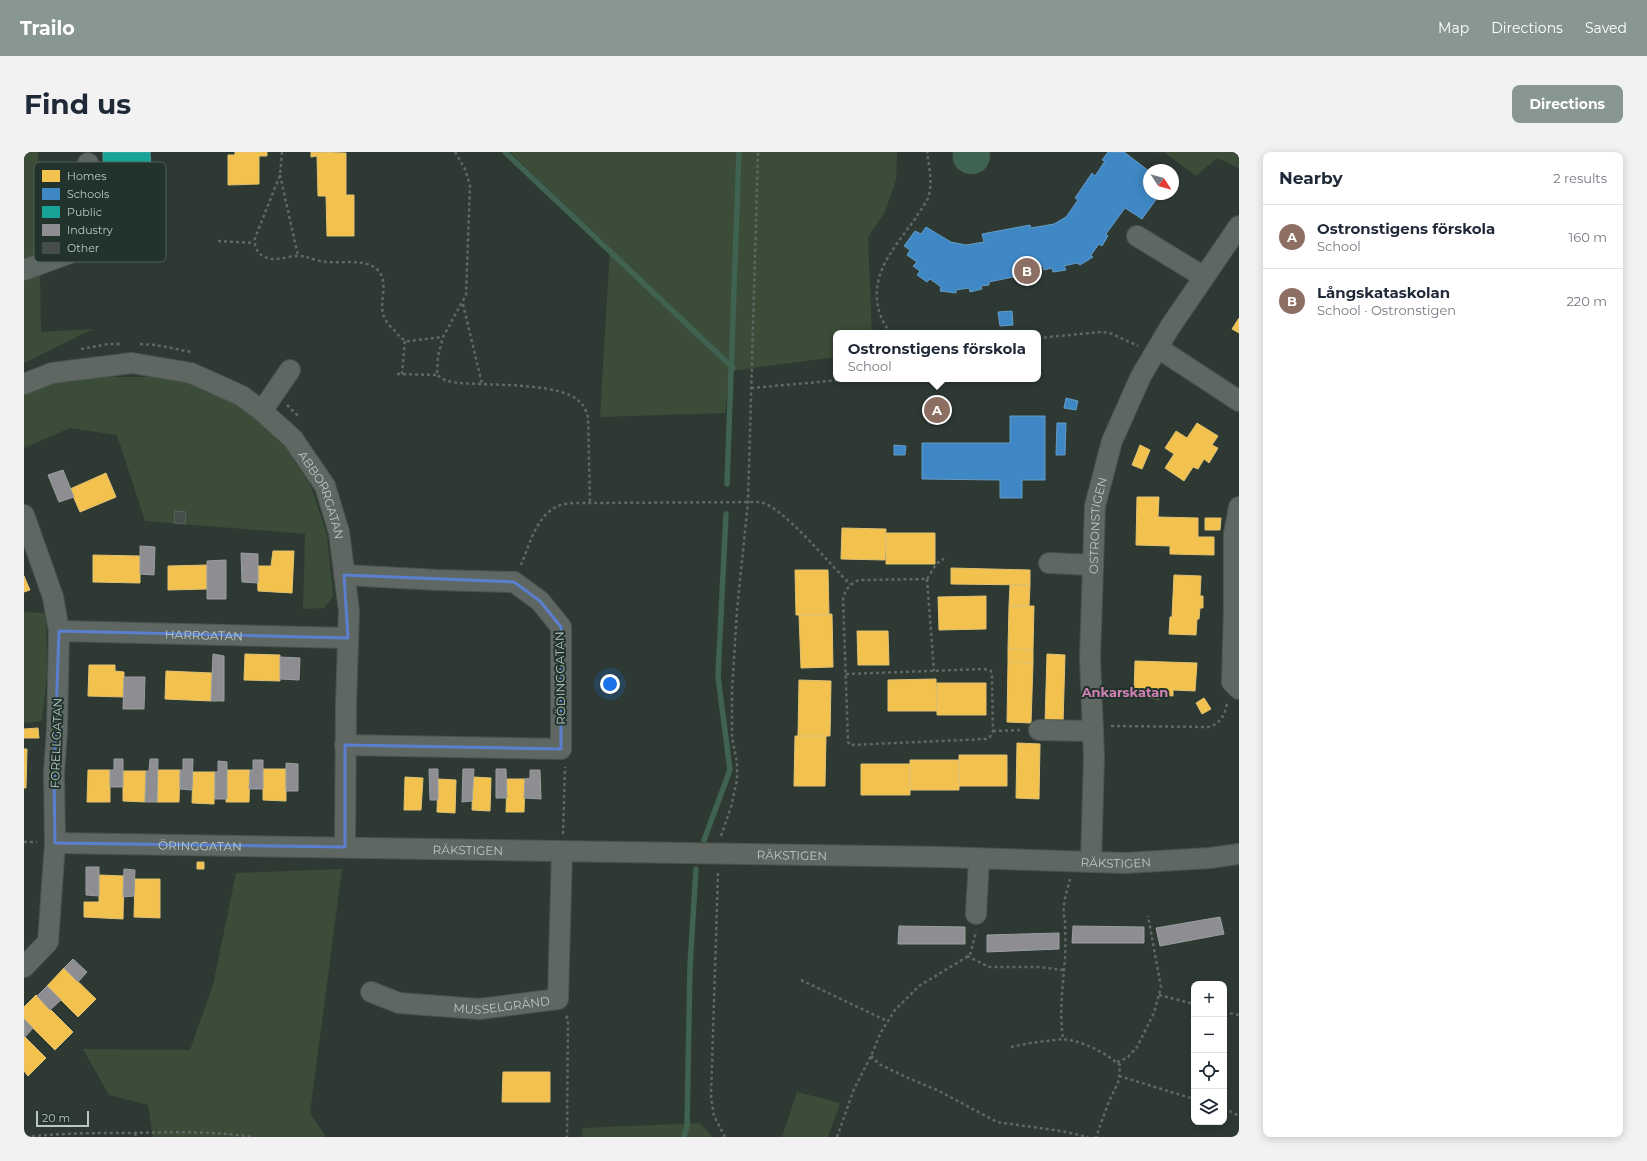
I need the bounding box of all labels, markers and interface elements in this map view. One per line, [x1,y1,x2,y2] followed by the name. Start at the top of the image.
[20,17,75,40] text: Trailo
[1438,19,1469,37] text: Map
[1491,19,1563,37] text: Directions
[1585,19,1627,37] text: Saved
[1512,85,1623,123] button: Directions
[24,87,131,121] text: Find us
[34,162,166,262] legend
[1143,164,1179,200] north arrow
[1279,168,1343,188] text: Nearby
[67,169,107,183] text: Homes
[1553,170,1607,186] text: 2 results
[67,187,110,201] text: Schools
[67,205,102,219] text: Public
[1317,219,1495,238] text: Ostronstigens förskola
[67,223,113,237] text: Industry
[1287,229,1297,245] text: A
[1569,229,1607,245] text: 160 m
[1317,238,1361,254] text: School
[67,241,99,255] text: Other
[1014,256,1040,286] pin: B
[1317,283,1450,302] text: Långskataskolan
[1287,293,1297,309] text: B
[1566,293,1607,309] text: 220 m
[1317,302,1456,318] text: School · Ostronstigen
[833,330,1041,382] popup
[848,339,1026,358] text: Ostronstigens förskola
[848,358,892,374] text: School
[924,395,950,425] pin: A
[296,448,347,540] street label: ABBORRGATAN
[1085,475,1110,574] street label: OSTRONSTIGEN
[165,626,243,643] street label: HARRGATAN
[552,631,568,725] street label: RÖDINGGATAN
[600,674,620,694] your location
[1081,684,1168,700] district label: Ankarskatan
[47,698,65,788] street label: FORELLGATAN
[158,837,242,853] street label: ÖRINGGATAN
[433,841,503,858] street label: RÄKSTIGEN
[757,847,827,863] street label: RÄKSTIGEN
[1080,854,1151,871] street label: RÄKSTIGEN
[1191,981,1227,1125] map controls
[1191,981,1227,1017] button: +
[453,993,551,1017] street label: MUSSELGRÄND
[1191,1017,1227,1053] button: −
[1191,1053,1227,1089] button: locate
[1191,1089,1227,1125] button: layers
[36,1109,89,1128] scale bar
[42,1111,70,1125] text: 20 m

